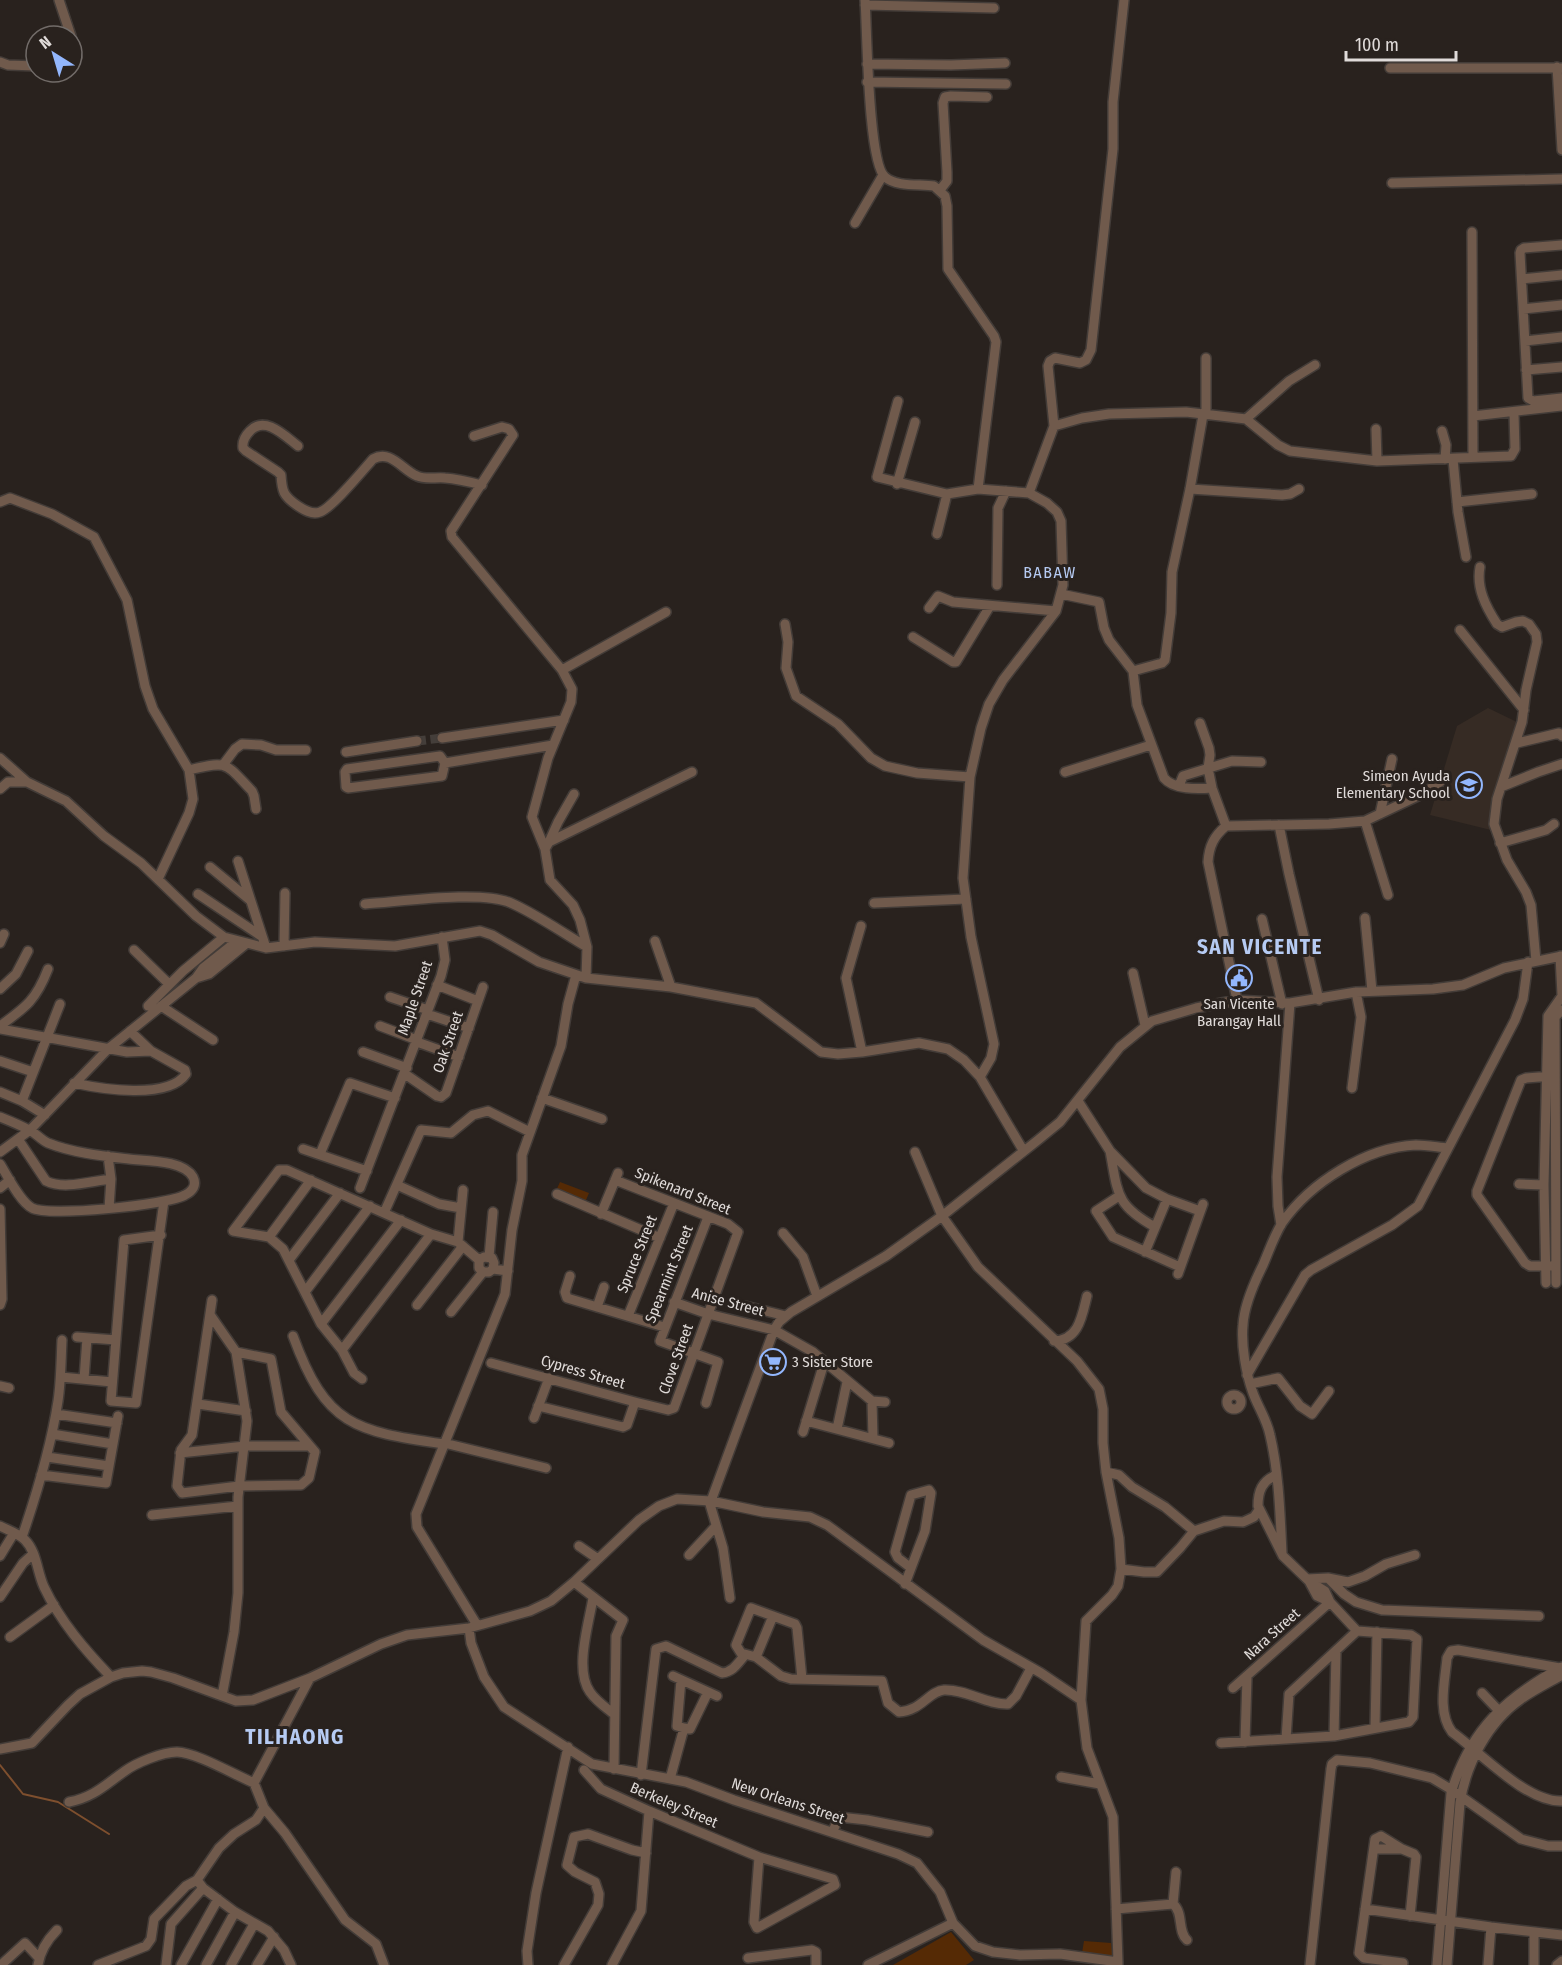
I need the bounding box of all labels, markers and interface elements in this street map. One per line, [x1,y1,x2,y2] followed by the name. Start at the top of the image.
[24,24,84,84] north arrow
[1346,24,1456,62] scale bar
[36,32,55,53] text: N
[1355,34,1399,56] text: 100 m
[1023,563,1077,582] district label: BABAW
[1336,767,1450,802] place label: Simeon Ayuda Elementary School
[1454,770,1484,800] school or university icon: Simeon Ayuda Elementary School
[1197,934,1323,960] district label: SAN VICENTE
[394,958,436,1038] street label: Maple Street
[1224,963,1254,993] public building icon: San Vicente Barangay Hall
[1197,995,1281,1030] place label: San Vicente Barangay Hall
[429,1009,467,1075] street label: Oak Street
[632,1164,734,1218] street label: Spikenard Street
[613,1212,661,1296] street label: Spruce Street
[641,1222,697,1326] street label: Spearmint Street
[690,1284,766,1320] street label: Anise Street
[655,1321,697,1397] street label: Clove Street
[758,1347,788,1377] supermarket icon: 3 Sister Store
[539,1351,627,1393] street label: Cypress Street
[792,1353,873,1371] place label: 3 Sister Store
[1240,1604,1304,1664] street label: Nara Street
[245,1724,345,1750] district label: TILHAONG
[729,1774,847,1828] street label: New Orleans Street
[627,1778,721,1832] street label: Berkeley Street

